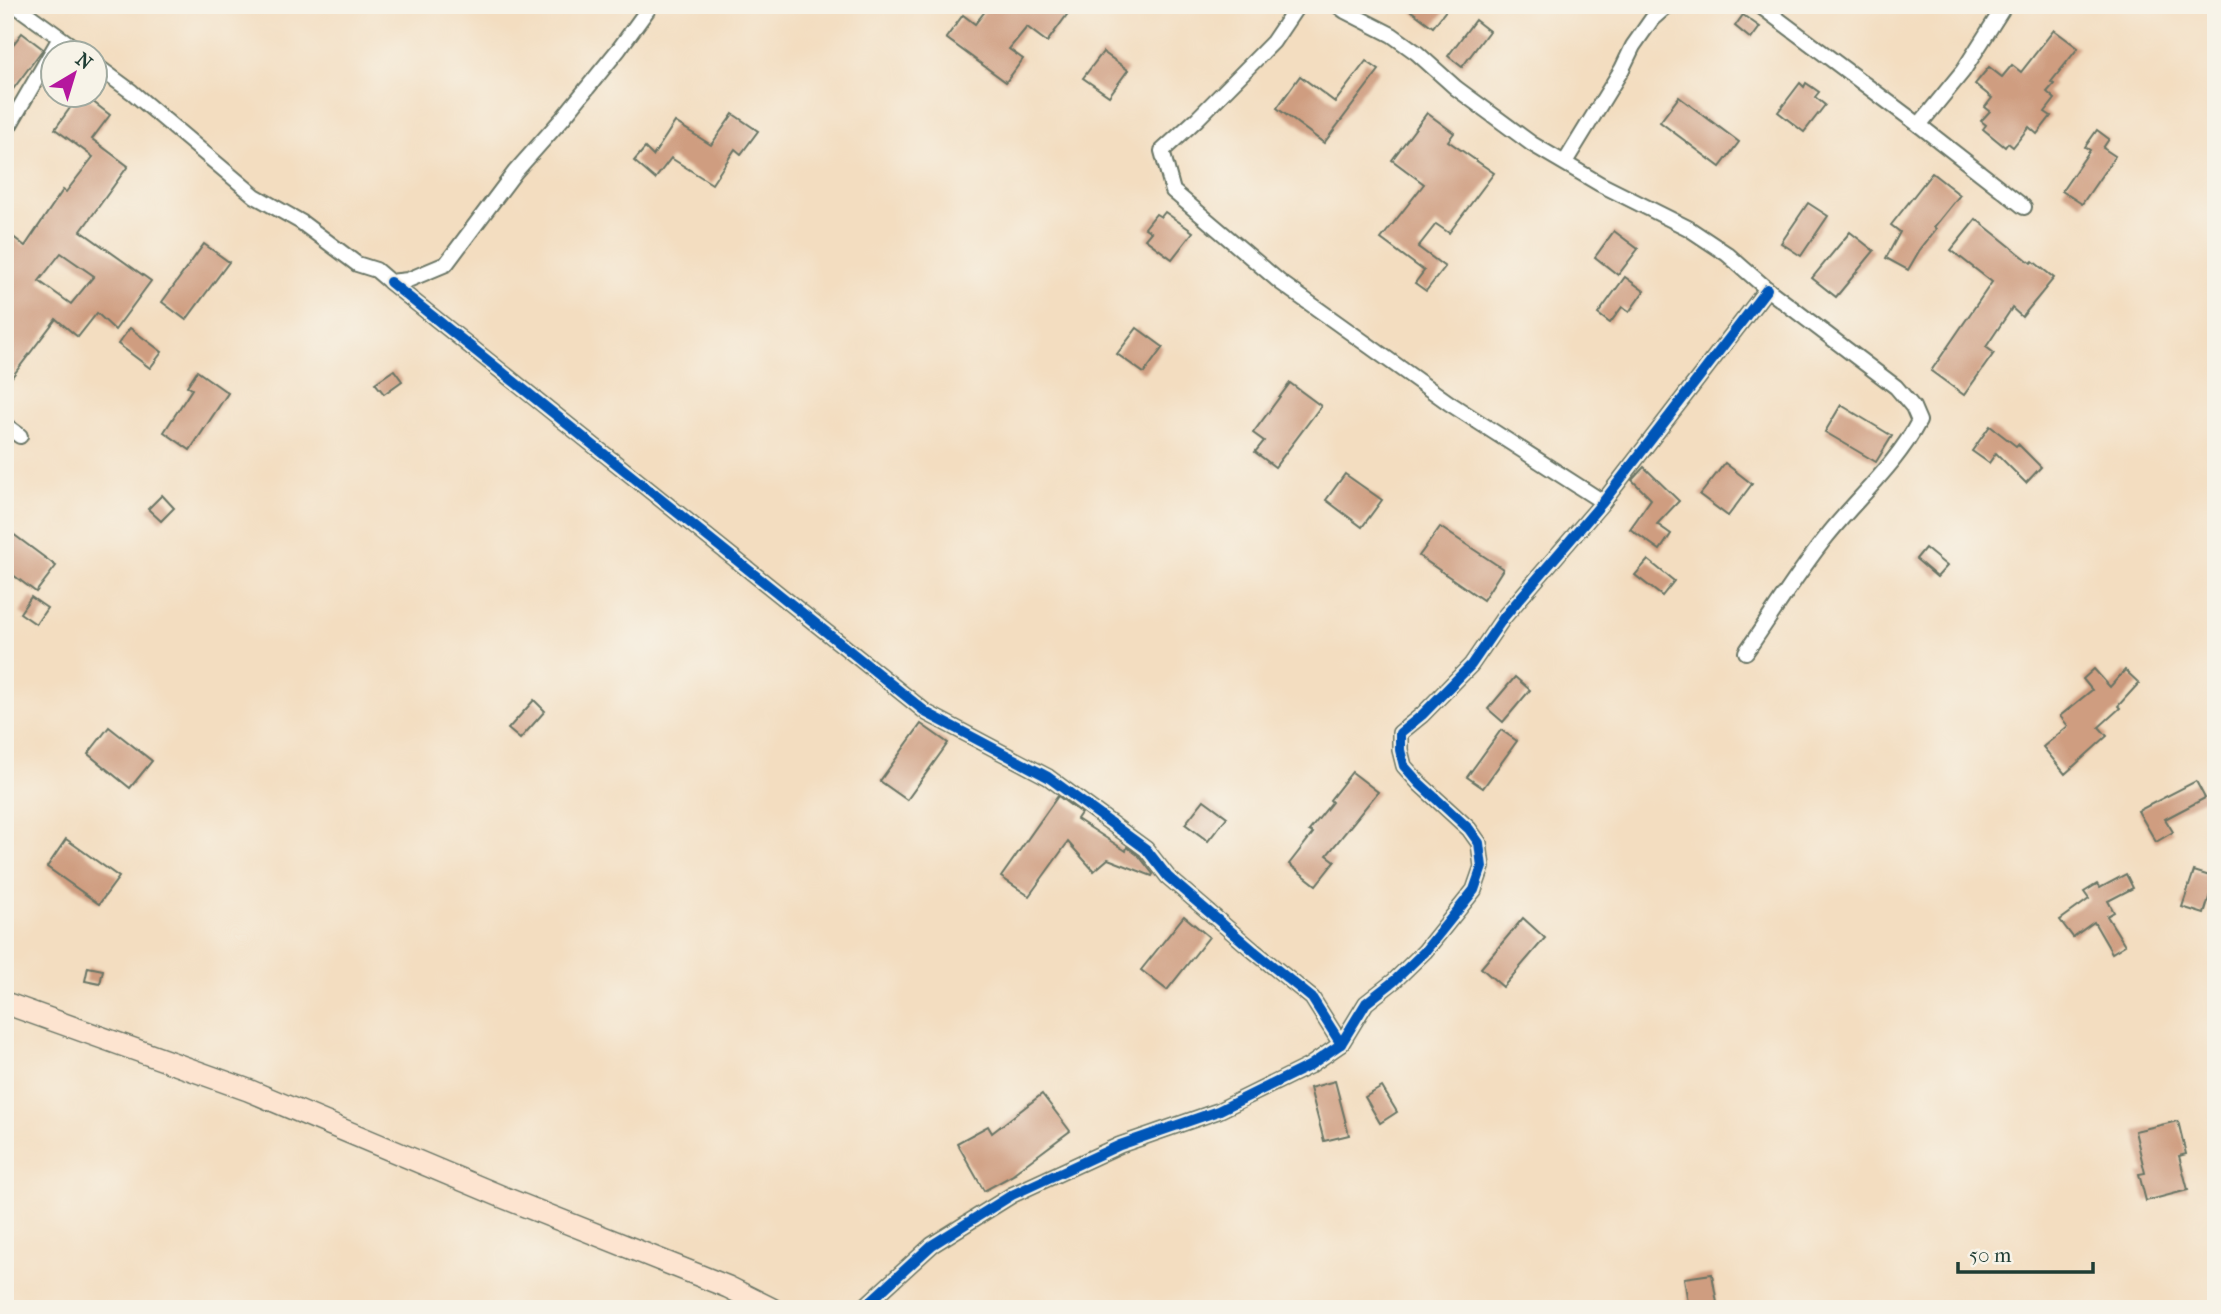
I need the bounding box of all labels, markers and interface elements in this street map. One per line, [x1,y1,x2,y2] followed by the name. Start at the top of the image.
[38,38,108,108] north arrow
[71,48,97,75] text: N
[1958,1230,2093,1274] scale bar
[1969,1243,2012,1267] text: 50 m

